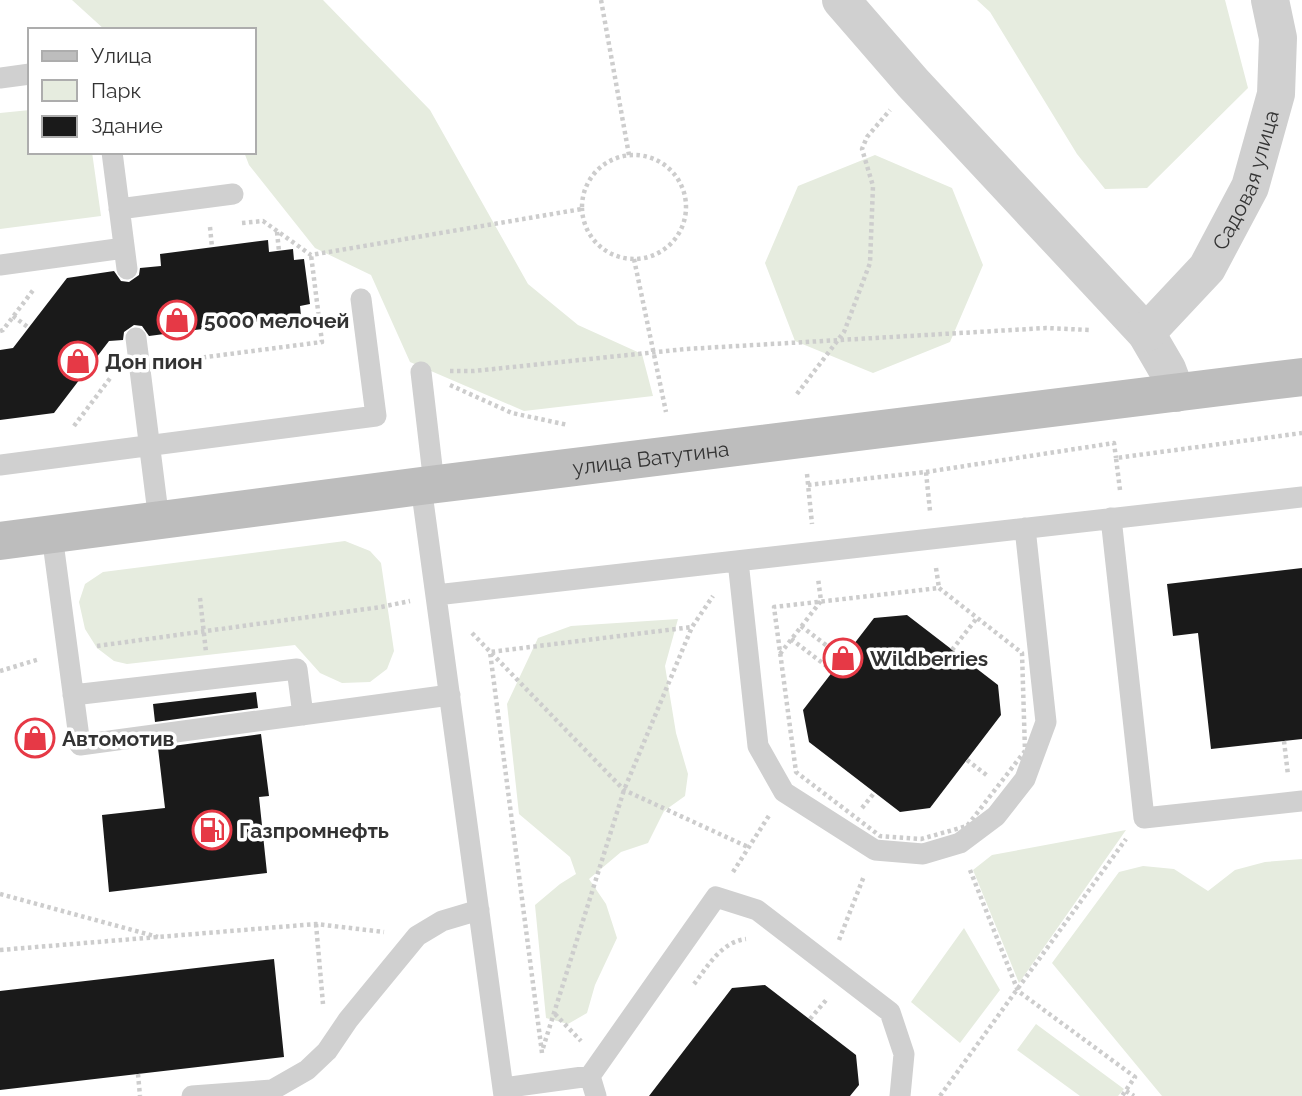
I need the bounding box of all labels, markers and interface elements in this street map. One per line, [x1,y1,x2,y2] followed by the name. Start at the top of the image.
[28,28,256,154] legend
[91,43,152,68] text: Улица
[91,78,141,103] text: Парк
[1207,107,1283,254] street label: Садовая улица
[91,113,163,138] text: Здание
[156,299,198,341] shop icon: 5000 мелочей
[204,308,349,333] place label: 5000 мелочей
[57,340,99,382] shop icon: Дон пион
[105,349,203,374] place label: Дон пион
[571,435,730,480] street label: улица Ватутина
[822,637,864,679] shop icon: Wildberries
[870,646,988,671] place label: Wildberries
[14,717,56,759] shop icon: Автомотив
[62,726,175,751] place label: Автомотив
[191,809,233,851] fuel station icon: Газпромнефть
[239,818,389,843] place label: Газпромнефть

